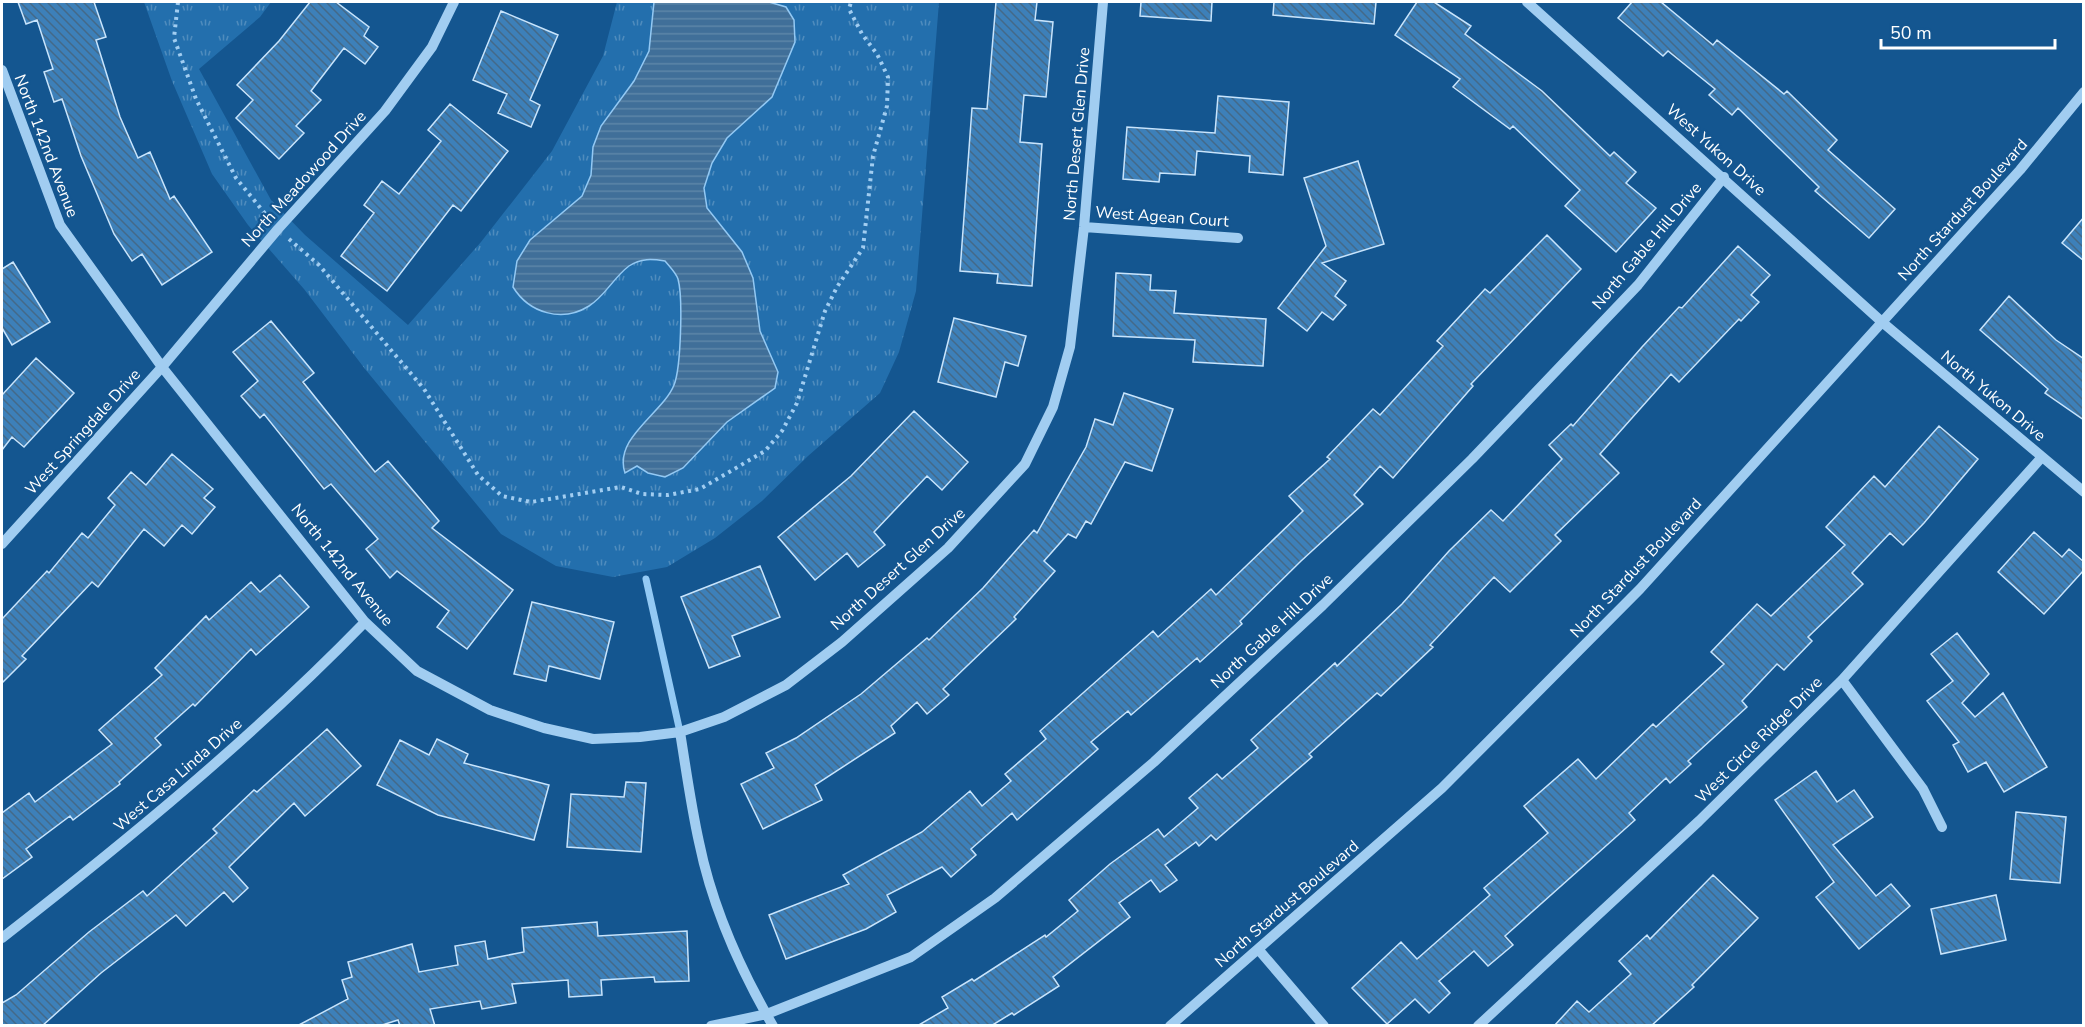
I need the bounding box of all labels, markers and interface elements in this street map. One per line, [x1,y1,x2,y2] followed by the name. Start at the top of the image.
[1881,12,2055,50] scale bar
[1890,21,1932,45] text: 50 m
[1058,46,1096,222] street label: North Desert Glen Drive
[9,71,83,221] street label: North 142nd Avenue
[1661,99,1771,201] street label: West Yukon Drive
[237,106,371,252] street label: North Meadowood Drive
[1893,134,2033,286] street label: North Stardust Boulevard
[1587,178,1707,314] street label: North Gable Hill Drive
[1095,201,1230,233] street label: West Agean Court
[1936,346,2050,446] street label: North Yukon Drive
[20,364,146,500] street label: West Springdale Drive
[1565,493,1707,643] street label: North Stardust Boulevard
[286,499,398,631] street label: North 142nd Avenue
[826,503,970,635] street label: North Desert Glen Drive
[1206,568,1338,694] street label: North Gable Hill Drive
[1691,672,1827,808] street label: West Circle Ridge Drive
[109,713,247,837] street label: West Casa Linda Drive
[1210,835,1364,973] street label: North Stardust Boulevard

